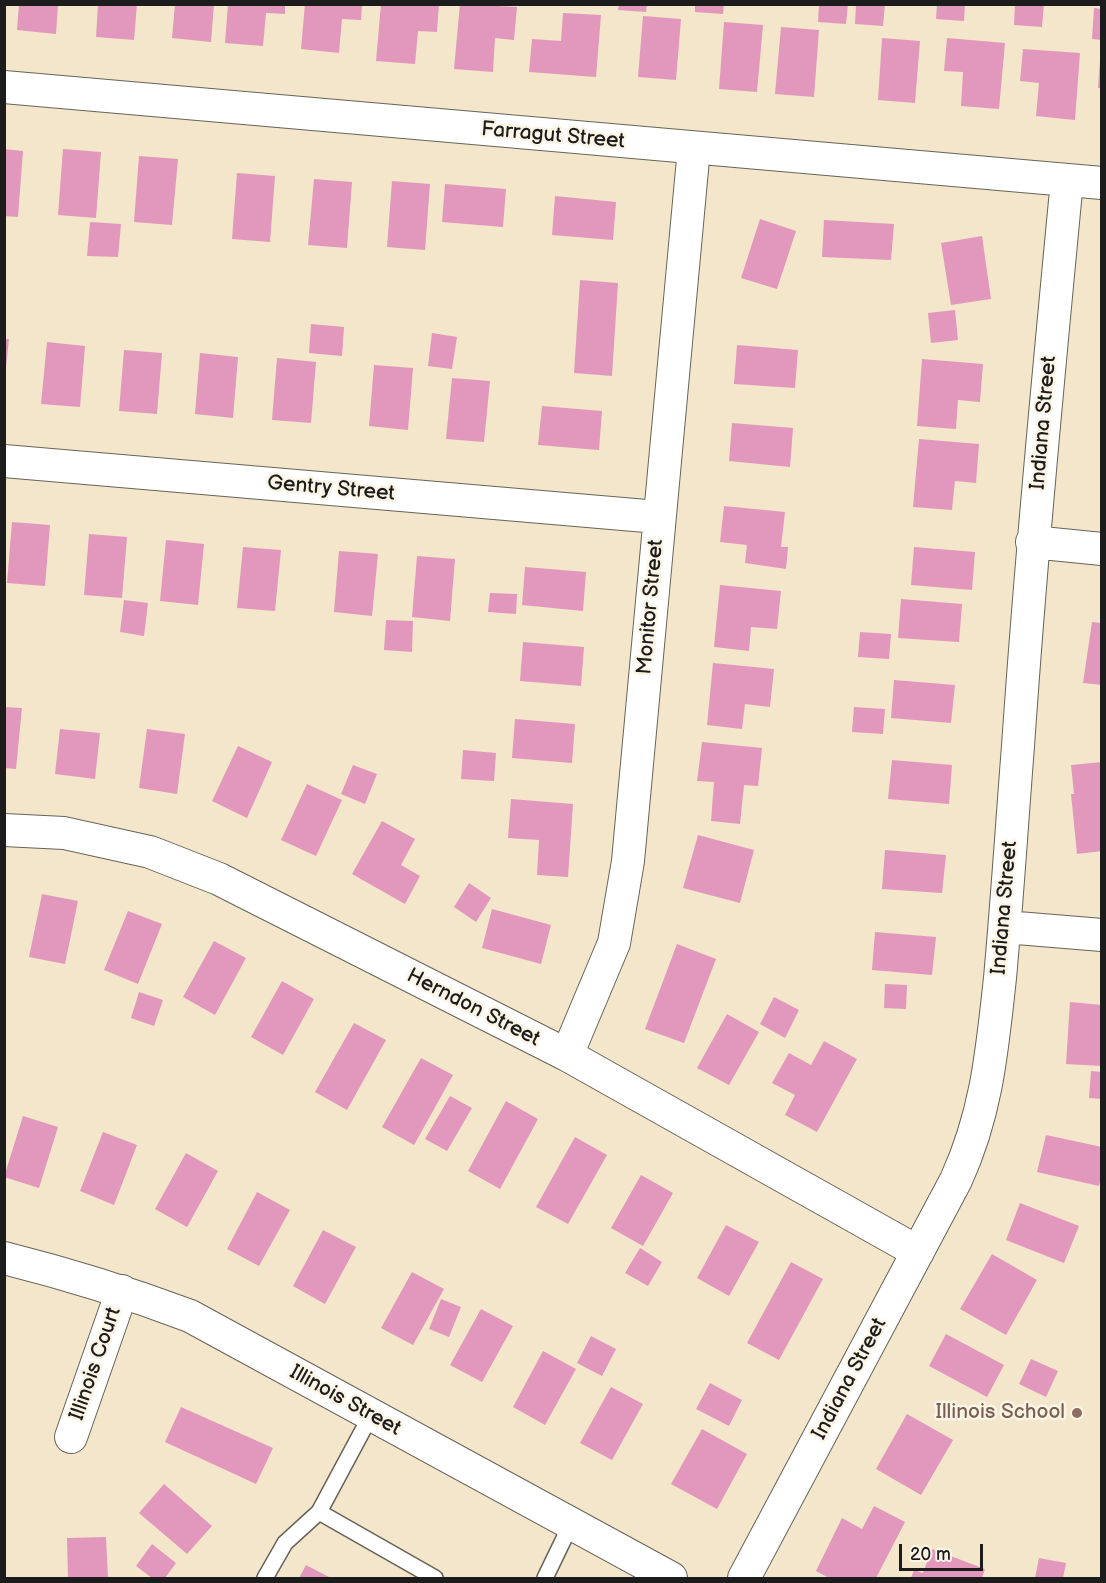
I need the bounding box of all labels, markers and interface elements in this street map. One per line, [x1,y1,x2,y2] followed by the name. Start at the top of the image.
[480,117,626,155] street label: Farragut Street
[1026,355,1062,491] street label: Indiana Street
[266,471,396,507] street label: Gentry Street
[633,538,669,676] street label: Monitor Street
[987,840,1023,976] street label: Indiana Street
[402,964,544,1052] street label: Herndon Street
[65,1304,127,1424] street label: Illinois Court
[807,1314,893,1444] street label: Indiana Street
[285,1360,405,1442] street label: Illinois Street
[935,1400,1065,1426] place label: Illinois School
[1070,1406,1084,1420] marker: Illinois School
[902,1532,986,1570] scale bar
[910,1544,951,1565] text: 20 m

